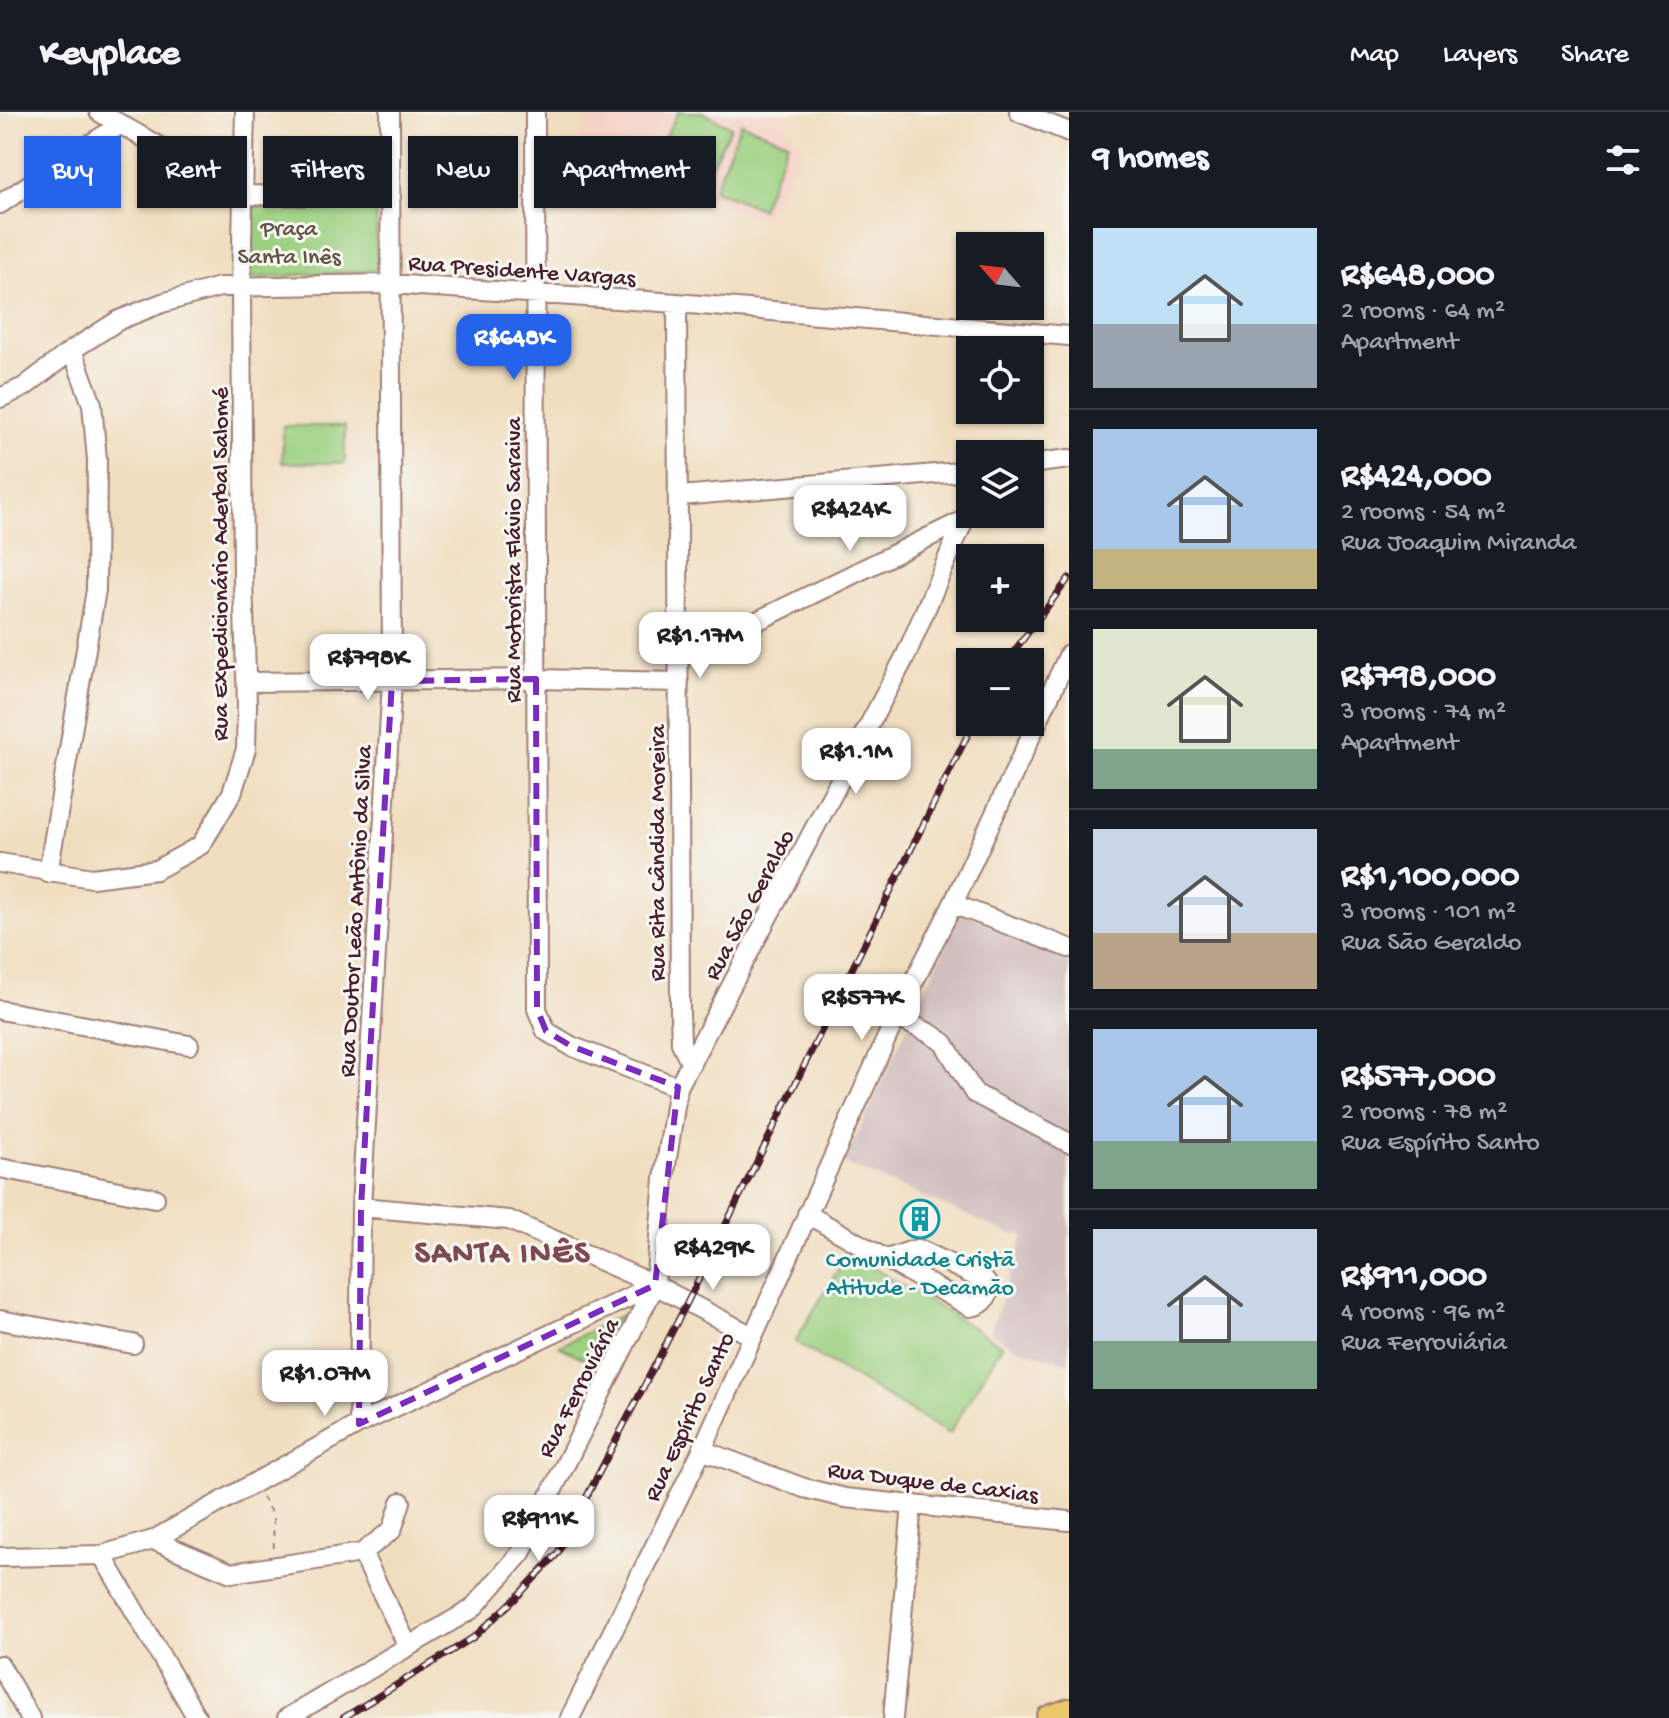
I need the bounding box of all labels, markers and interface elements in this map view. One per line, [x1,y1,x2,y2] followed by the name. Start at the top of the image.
[40,33,180,77] text: Keyplace
[1350,39,1399,72] text: Map
[1443,39,1517,72] text: Layers
[1561,39,1629,72] text: Share
[24,136,121,208] chip: Buy
[137,136,247,208] chip: Rent
[263,136,392,208] chip: Filters
[408,136,518,208] chip: New
[534,136,716,208] chip: Apartment
[1601,138,1645,182] icon: filters
[1093,140,1208,180] text: 9 homes
[237,216,342,273] park label: Praça Santa Inês
[956,232,1044,320] north arrow
[956,232,1044,736] map controls
[407,250,637,295] street label: Rua Presidente Vargas
[1341,257,1495,297] text: R$648,000
[1157,260,1253,356] icon: home
[1341,297,1505,328] text: 2 rooms · 64 m²
[449,314,579,382] pin: R$648K
[474,324,554,355] text: R$648K
[1341,328,1458,359] text: Apartment
[956,336,1044,424] button: locate
[208,386,237,741] street label: Rua Expedicionário Aderbal Salomé
[501,416,530,703] street label: Rua Motorista Flávio Saraiva
[956,440,1044,528] button: layers
[1341,458,1492,498] text: R$424,000
[1157,461,1253,557] icon: home
[785,485,915,553] pin: R$424K
[812,495,888,526] text: R$424K
[1341,498,1506,529] text: 2 rooms · 54 m²
[1341,529,1576,560] text: Rua Joaquim Miranda
[956,544,1044,632] button: +
[626,612,774,680] pin: R$1.17M
[657,622,743,653] text: R$1.17M
[303,634,433,702] pin: R$798K
[328,644,408,675] text: R$798K
[956,648,1044,736] button: −
[1341,658,1496,698] text: R$798,000
[1157,661,1253,757] icon: home
[1341,698,1506,729] text: 3 rooms · 74 m²
[645,724,674,981] street label: Rua Rita Cândida Moreira
[791,728,921,796] pin: R$1.1M
[1341,729,1458,760] text: Apartment
[820,738,892,769] text: R$1.1M
[334,744,381,1078] street label: Rua Doutor Leão Antônio da Silva
[699,825,803,986] street label: Rua São Geraldo
[1341,858,1519,898] text: R$1,100,000
[1157,861,1253,957] icon: home
[1341,898,1516,929] text: 3 rooms · 101 m²
[1341,929,1521,960] text: Rua São Geraldo
[797,974,927,1042] pin: R$577K
[822,984,902,1015] text: R$577K
[1341,1058,1496,1098] text: R$577,000
[1157,1061,1253,1157] icon: home
[1341,1098,1507,1129] text: 2 rooms · 78 m²
[1341,1129,1540,1160] text: Rua Espírito Santo
[899,1198,941,1240] building icon: Comunidade Cristã Atitude - Decamão
[648,1224,778,1292] pin: R$429K
[674,1234,752,1265] text: R$429K
[415,1236,591,1274] district label: SANTA INÊS
[826,1247,1015,1304] place label: Comunidade Cristã Atitude - Decamão
[1341,1258,1487,1298] text: R$911,000
[1157,1261,1253,1357] icon: home
[1341,1298,1505,1329] text: 4 rooms · 96 m²
[532,1313,628,1463] street label: Rua Ferroviária
[639,1328,743,1507] street label: Rua Espírito Santo
[1341,1329,1507,1360] text: Rua Ferroviária
[251,1350,399,1418] pin: R$1.07M
[280,1360,370,1391] text: R$1.07M
[826,1457,1041,1512] street label: Rua Duque de Caxias
[474,1495,604,1563] pin: R$911K
[502,1505,576,1536] text: R$911K

